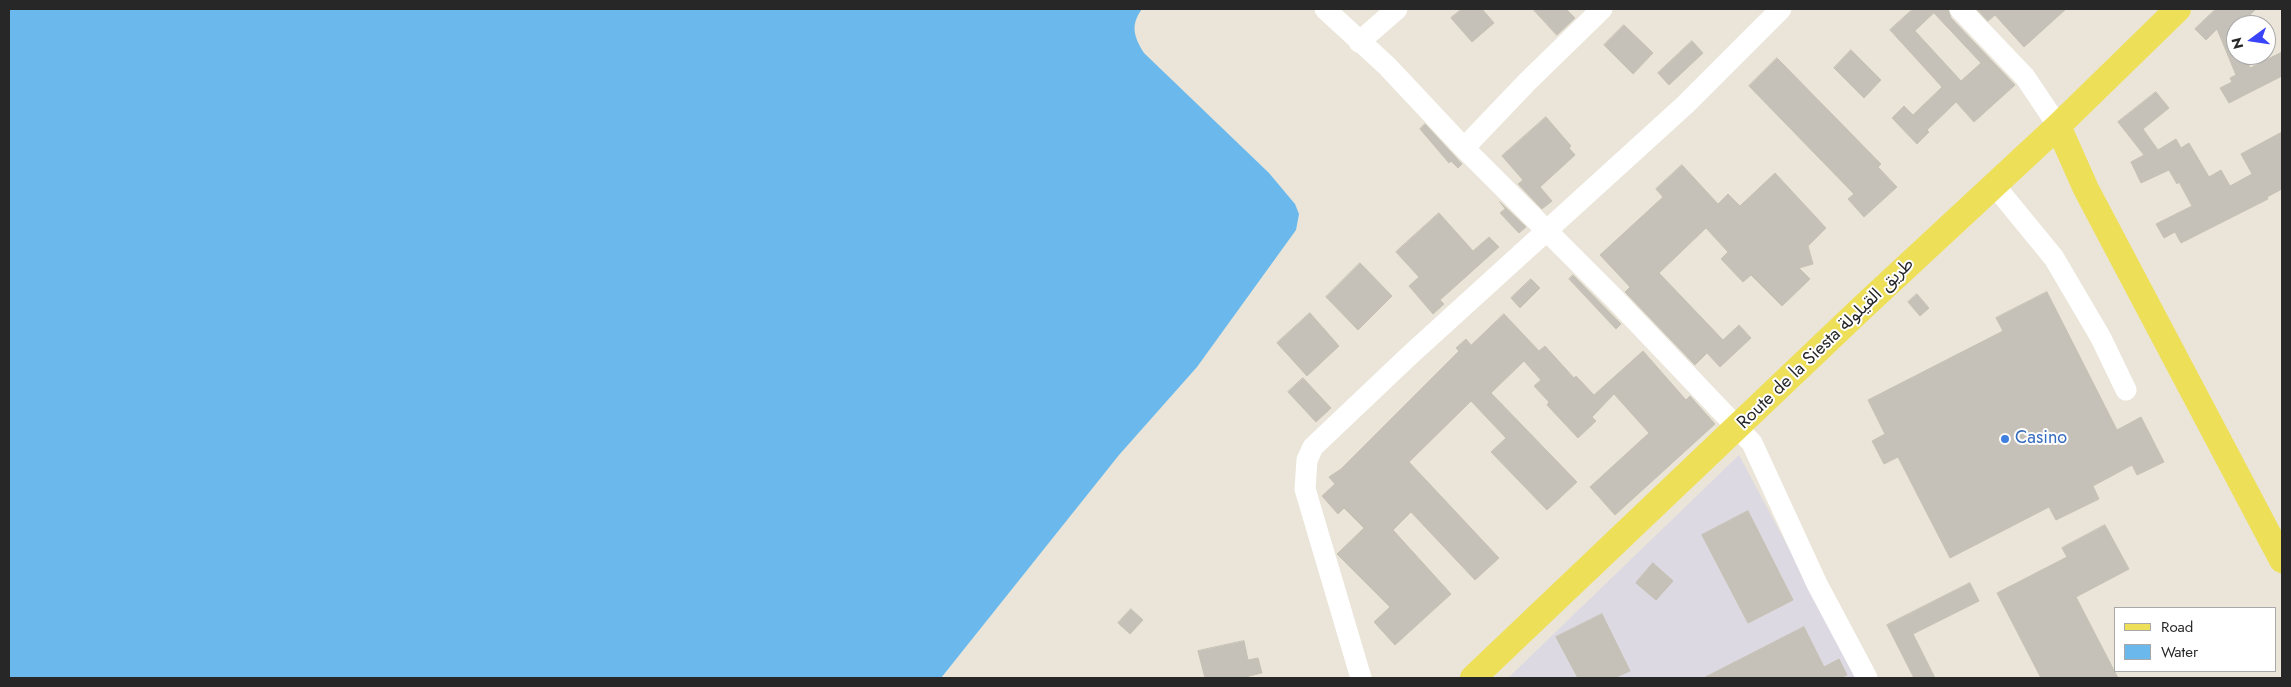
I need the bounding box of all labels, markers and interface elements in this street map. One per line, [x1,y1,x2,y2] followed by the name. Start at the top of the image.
[2226,15,2276,65] north arrow
[2226,36,2248,51] text: N
[1733,254,1919,434] street label: Route de la Siesta طريق القيلولة
[2015,428,2067,450] place label: Casino
[1999,433,2011,445] marker: Casino
[2114,607,2276,672] legend
[2161,616,2193,638] text: Road
[2161,641,2198,663] text: Water

